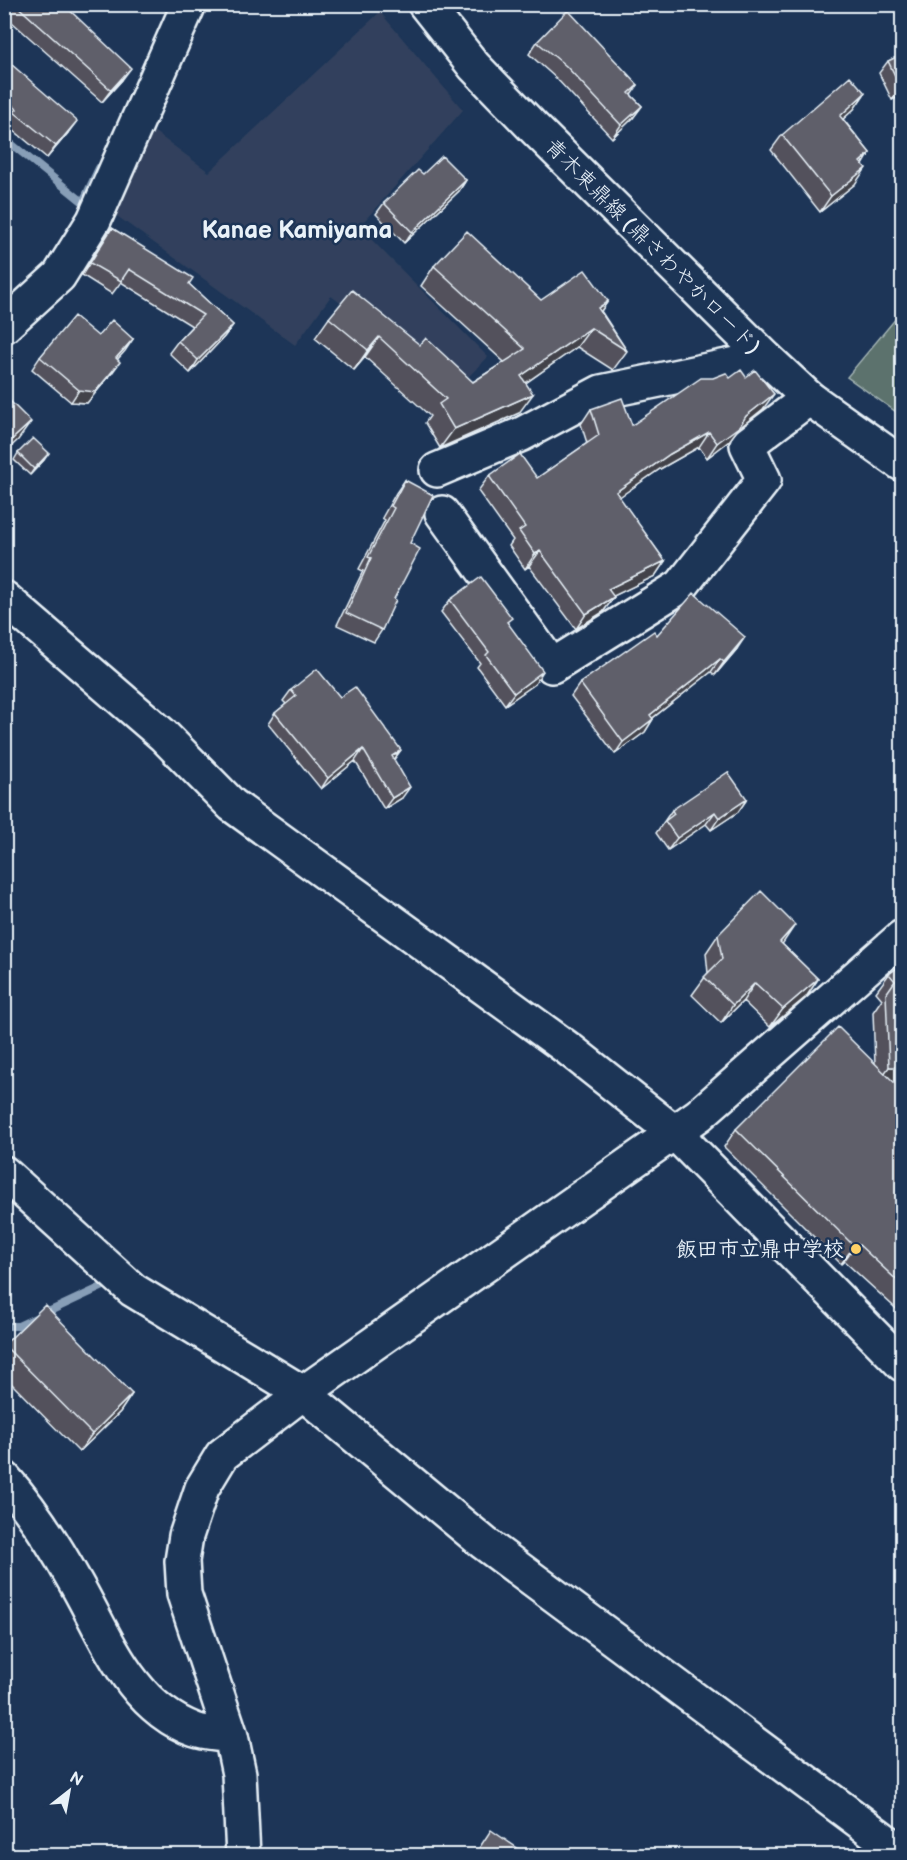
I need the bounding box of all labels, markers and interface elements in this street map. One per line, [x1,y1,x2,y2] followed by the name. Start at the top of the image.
[540,134,765,359] street label: 青木東鼎線 (鼎さわやかロード)
[202,216,392,245] district label: Kanae Kamiyama
[676,1237,844,1262] place label: 飯田市立鼎中学校
[849,1242,863,1256] marker: 飯田市立鼎中学校
[39,1761,99,1821] north arrow
[66,1768,86,1791] text: N

